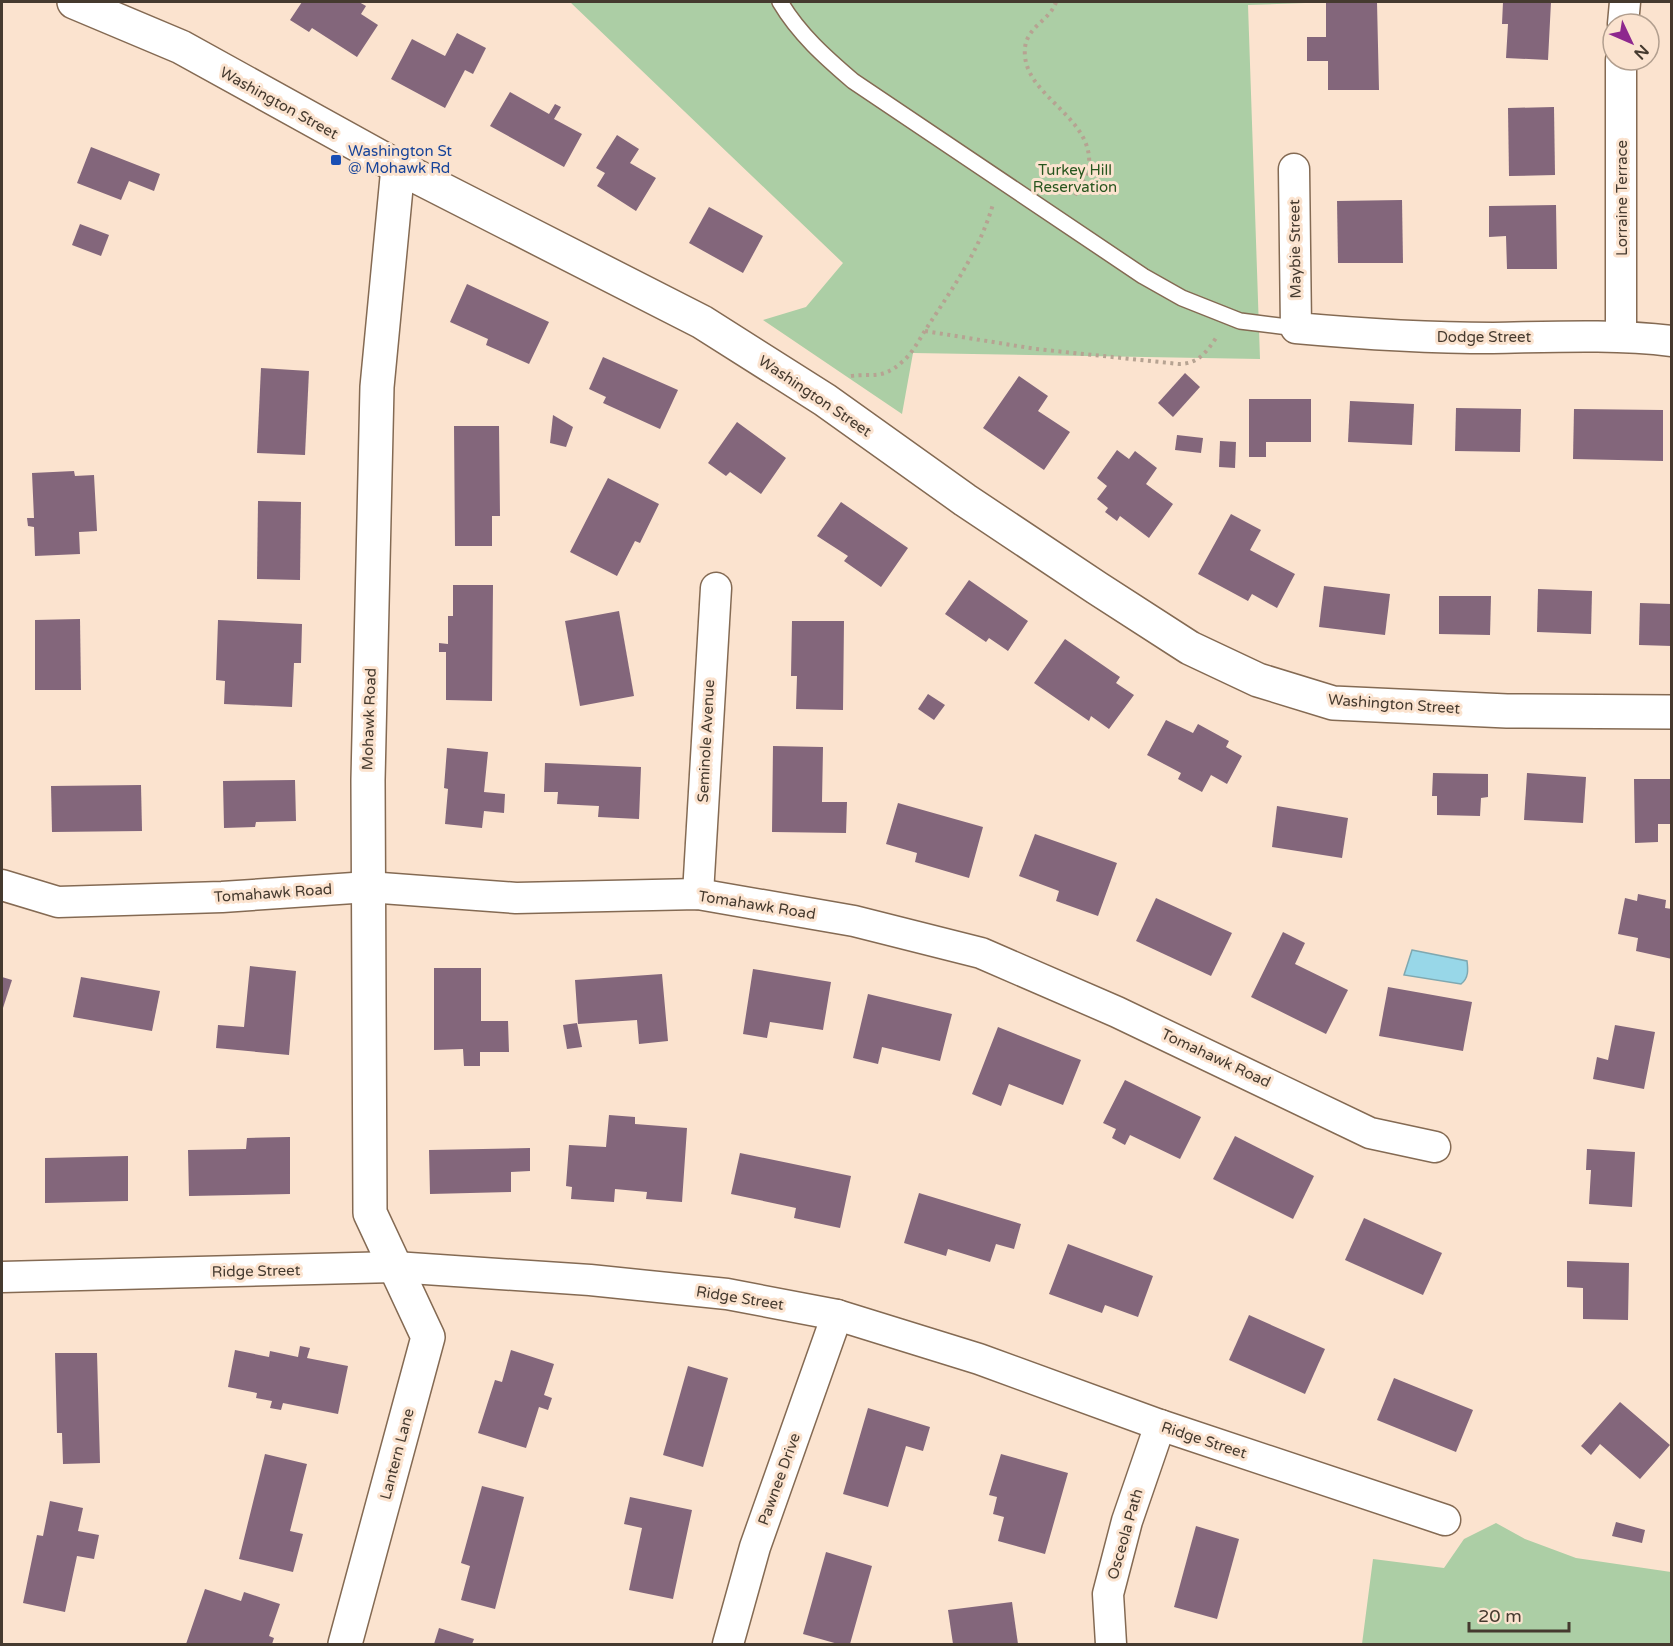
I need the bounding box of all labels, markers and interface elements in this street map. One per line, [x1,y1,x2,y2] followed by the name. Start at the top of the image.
[1601,12,1661,72] north arrow
[1629,40,1653,63] text: N
[217,63,341,143] street label: Washington Street
[1613,140,1631,256] street label: Lorraine Terrace
[348,142,452,177] place label: Washington St @ Mohawk Rd
[329,153,343,167] marker: Washington St @ Mohawk Rd
[1033,161,1117,196] park label: Turkey Hill Reservation
[1285,199,1305,299] street label: Maybie Street
[1437,328,1531,346] street label: Dodge Street
[755,352,875,441] street label: Washington Street
[358,667,380,771] street label: Mohawk Road
[694,679,718,803] street label: Seminole Avenue
[1327,690,1461,718] street label: Washington Street
[213,880,333,906] street label: Tomahawk Road
[697,887,817,923] street label: Tomahawk Road
[1158,1025,1274,1091] street label: Tomahawk Road
[212,1261,301,1281] street label: Ridge Street
[695,1282,785,1314] street label: Ridge Street
[376,1406,418,1502] street label: Lantern Lane
[1159,1418,1249,1462] street label: Ridge Street
[754,1430,804,1528] street label: Pawnee Drive
[1103,1486,1147,1582] street label: Osceola Path
[1469,1595,1570,1633] scale bar
[1478,1605,1522,1627] text: 20 m

